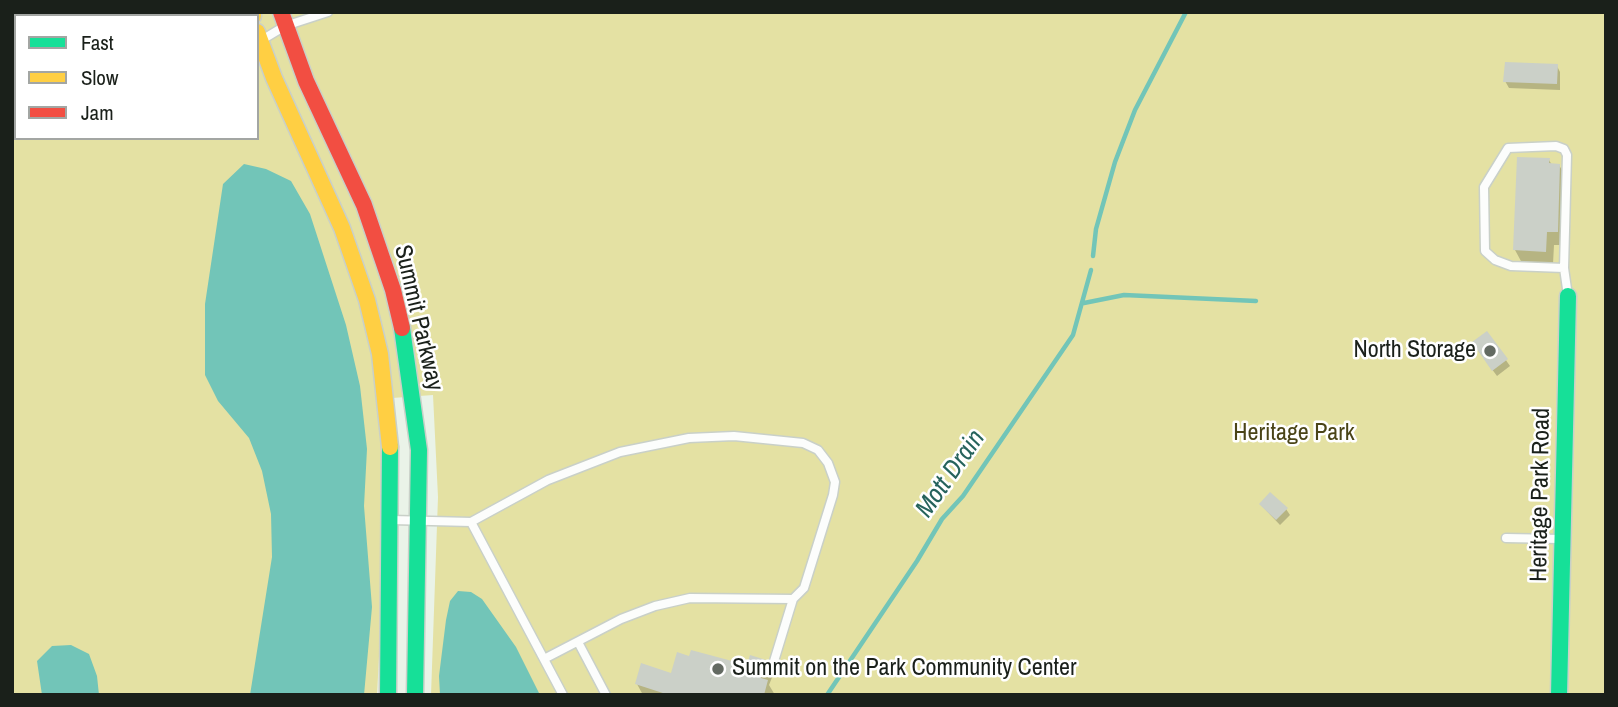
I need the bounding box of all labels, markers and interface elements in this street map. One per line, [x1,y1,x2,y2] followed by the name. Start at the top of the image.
[14,14,259,140] legend
[81,28,114,57] text: Fast
[81,63,118,92] text: Slow
[81,98,114,127] text: Jam
[387,242,449,394] street label: Summit Parkway
[1353,337,1476,365] place label: North Storage
[1482,343,1498,359] marker: North Storage
[1525,408,1557,582] street label: Heritage Park Road
[1233,420,1355,448] park label: Heritage Park
[910,424,992,524] water label: Mott Drain
[732,655,1077,683] place label: Summit on the Park Community Center
[710,661,726,677] marker: Summit on the Park Community Center

